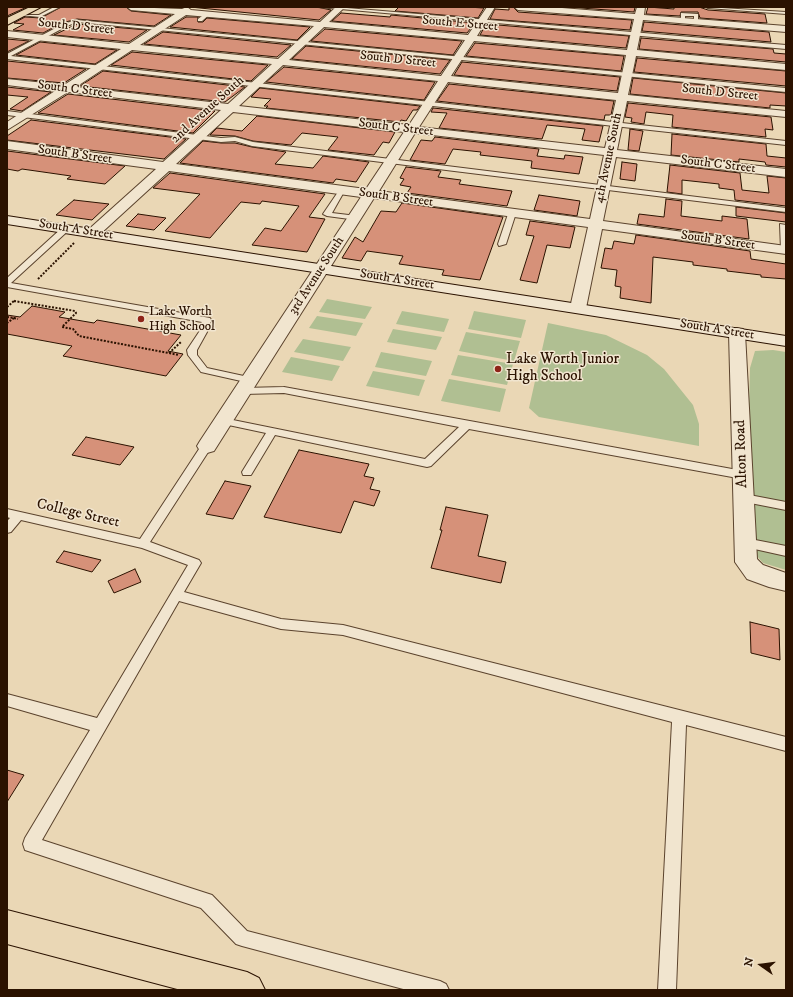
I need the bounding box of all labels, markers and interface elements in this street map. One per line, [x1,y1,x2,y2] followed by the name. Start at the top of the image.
[422,13,498,35] street label: South E Street
[37,15,115,39] street label: South D Street
[359,48,437,72] street label: South D Street
[168,73,248,147] street label: 2nd Avenue South
[37,78,113,102] street label: South C Street
[681,81,759,105] street label: South D Street
[592,111,626,205] street label: 4th Avenue South
[358,116,434,140] street label: South C Street
[37,142,113,168] street label: South B Street
[680,153,756,177] street label: South C Street
[358,185,434,211] street label: South B Street
[38,216,114,244] street label: South A Street
[680,228,756,254] street label: South B Street
[286,234,348,318] street label: 3rd Avenue South
[359,266,435,294] street label: South A Street
[149,304,215,335] place label: Lake Worth High School
[136,314,146,324] marker: Lake Worth High School
[679,316,755,344] street label: South A Street
[506,351,619,386] place label: Lake Worth Junior High School
[493,364,503,374] marker: Lake Worth Junior High School
[732,420,752,488] street label: Alton Road
[35,496,121,532] street label: College Street
[741,945,781,985] north arrow
[741,956,757,968] text: N

